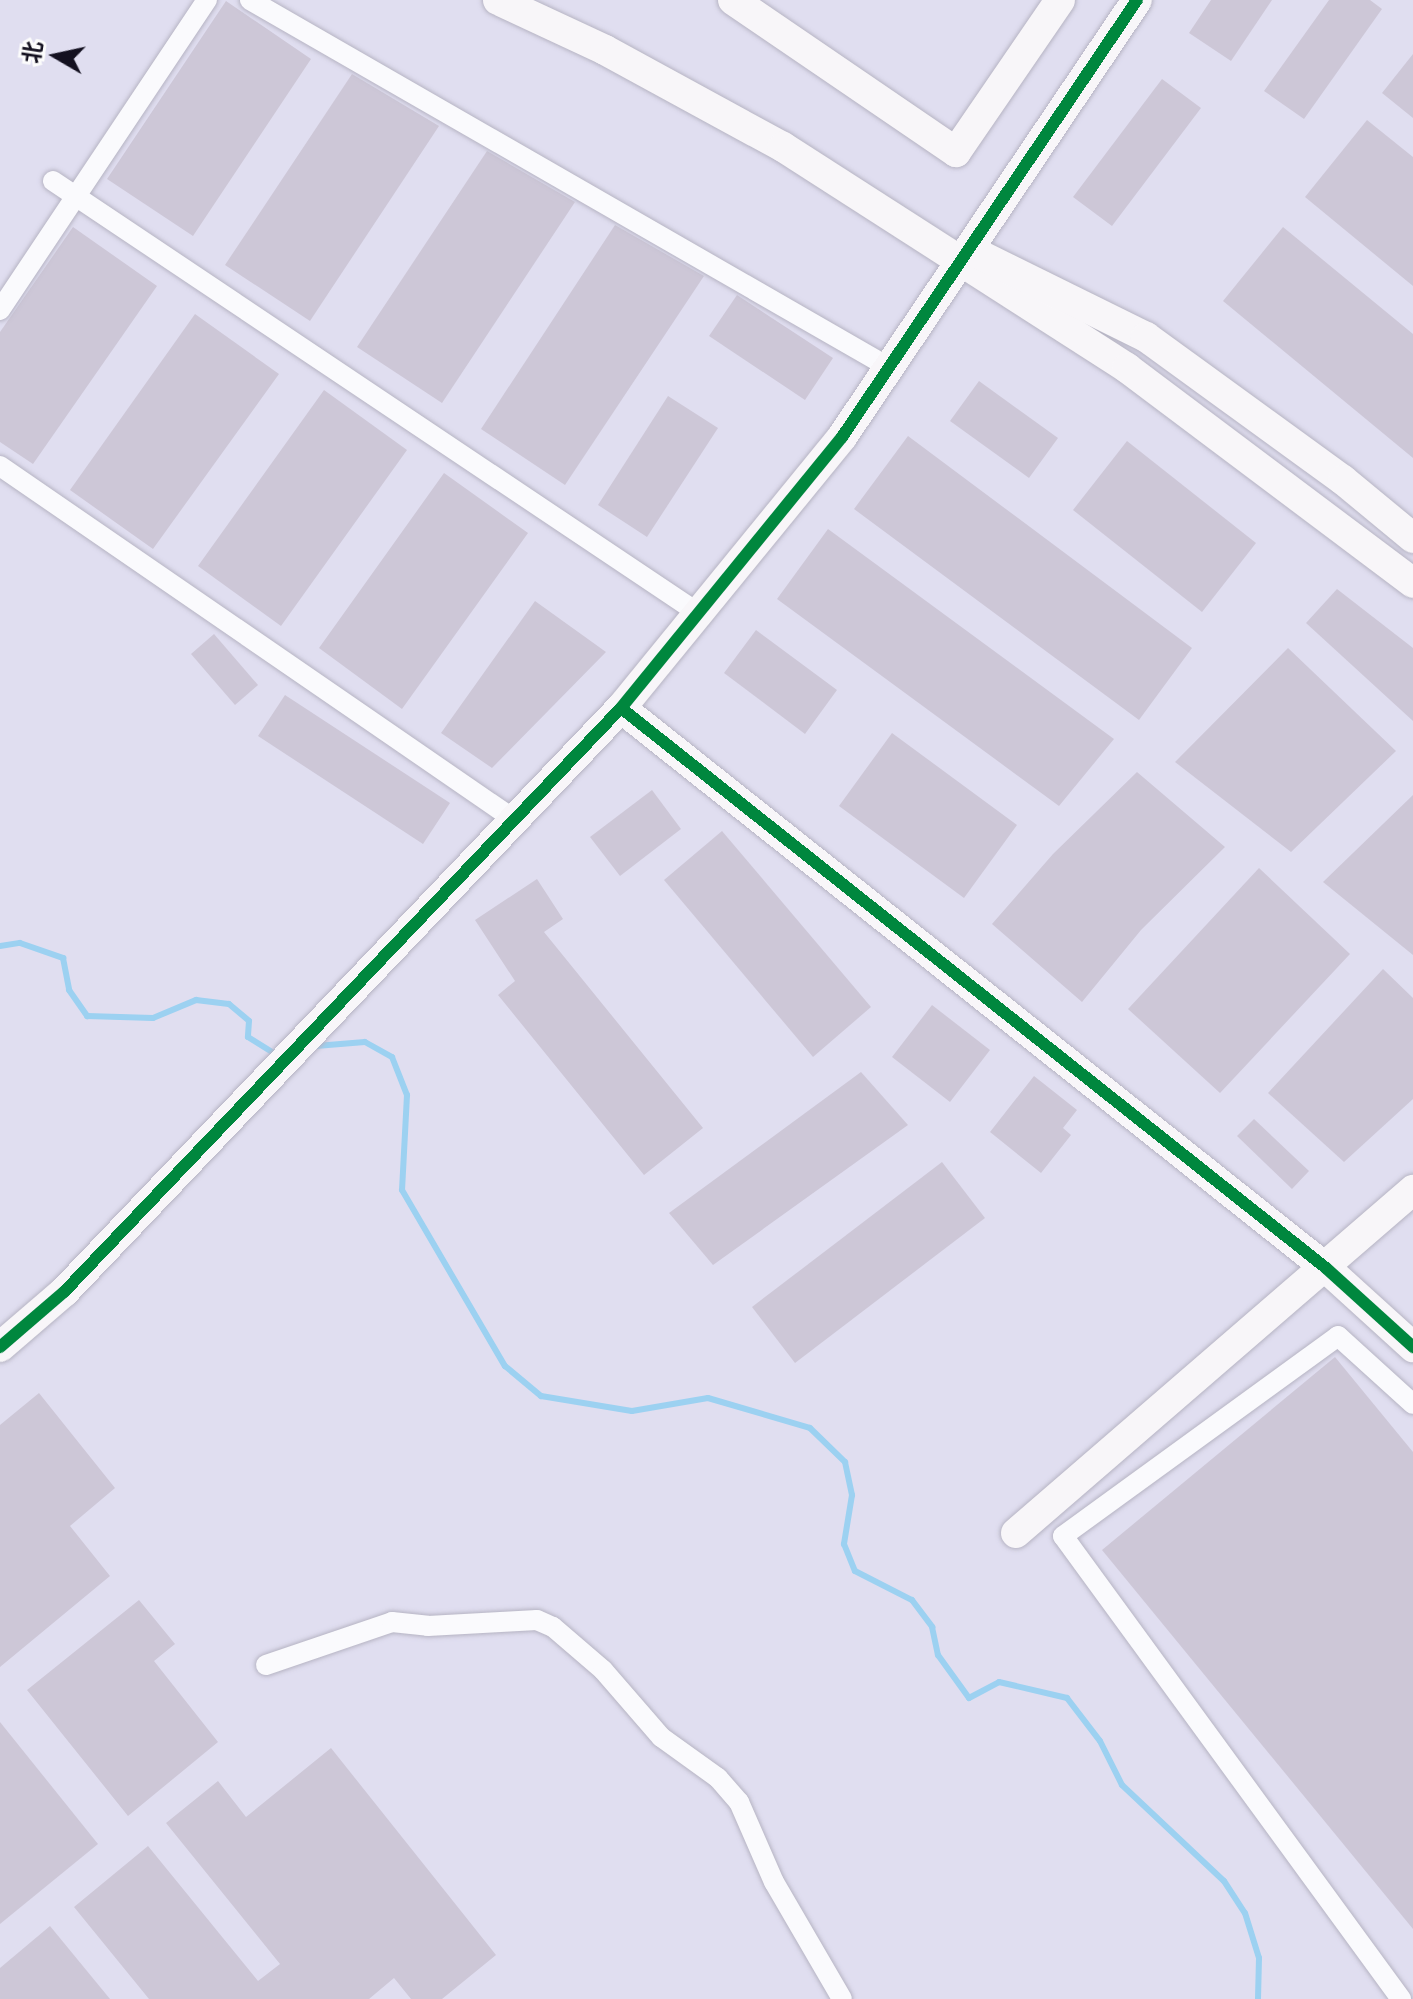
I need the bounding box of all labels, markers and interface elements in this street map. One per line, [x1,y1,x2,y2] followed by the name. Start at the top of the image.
[16,16,96,96] north arrow
[17,39,48,65] text: 北

